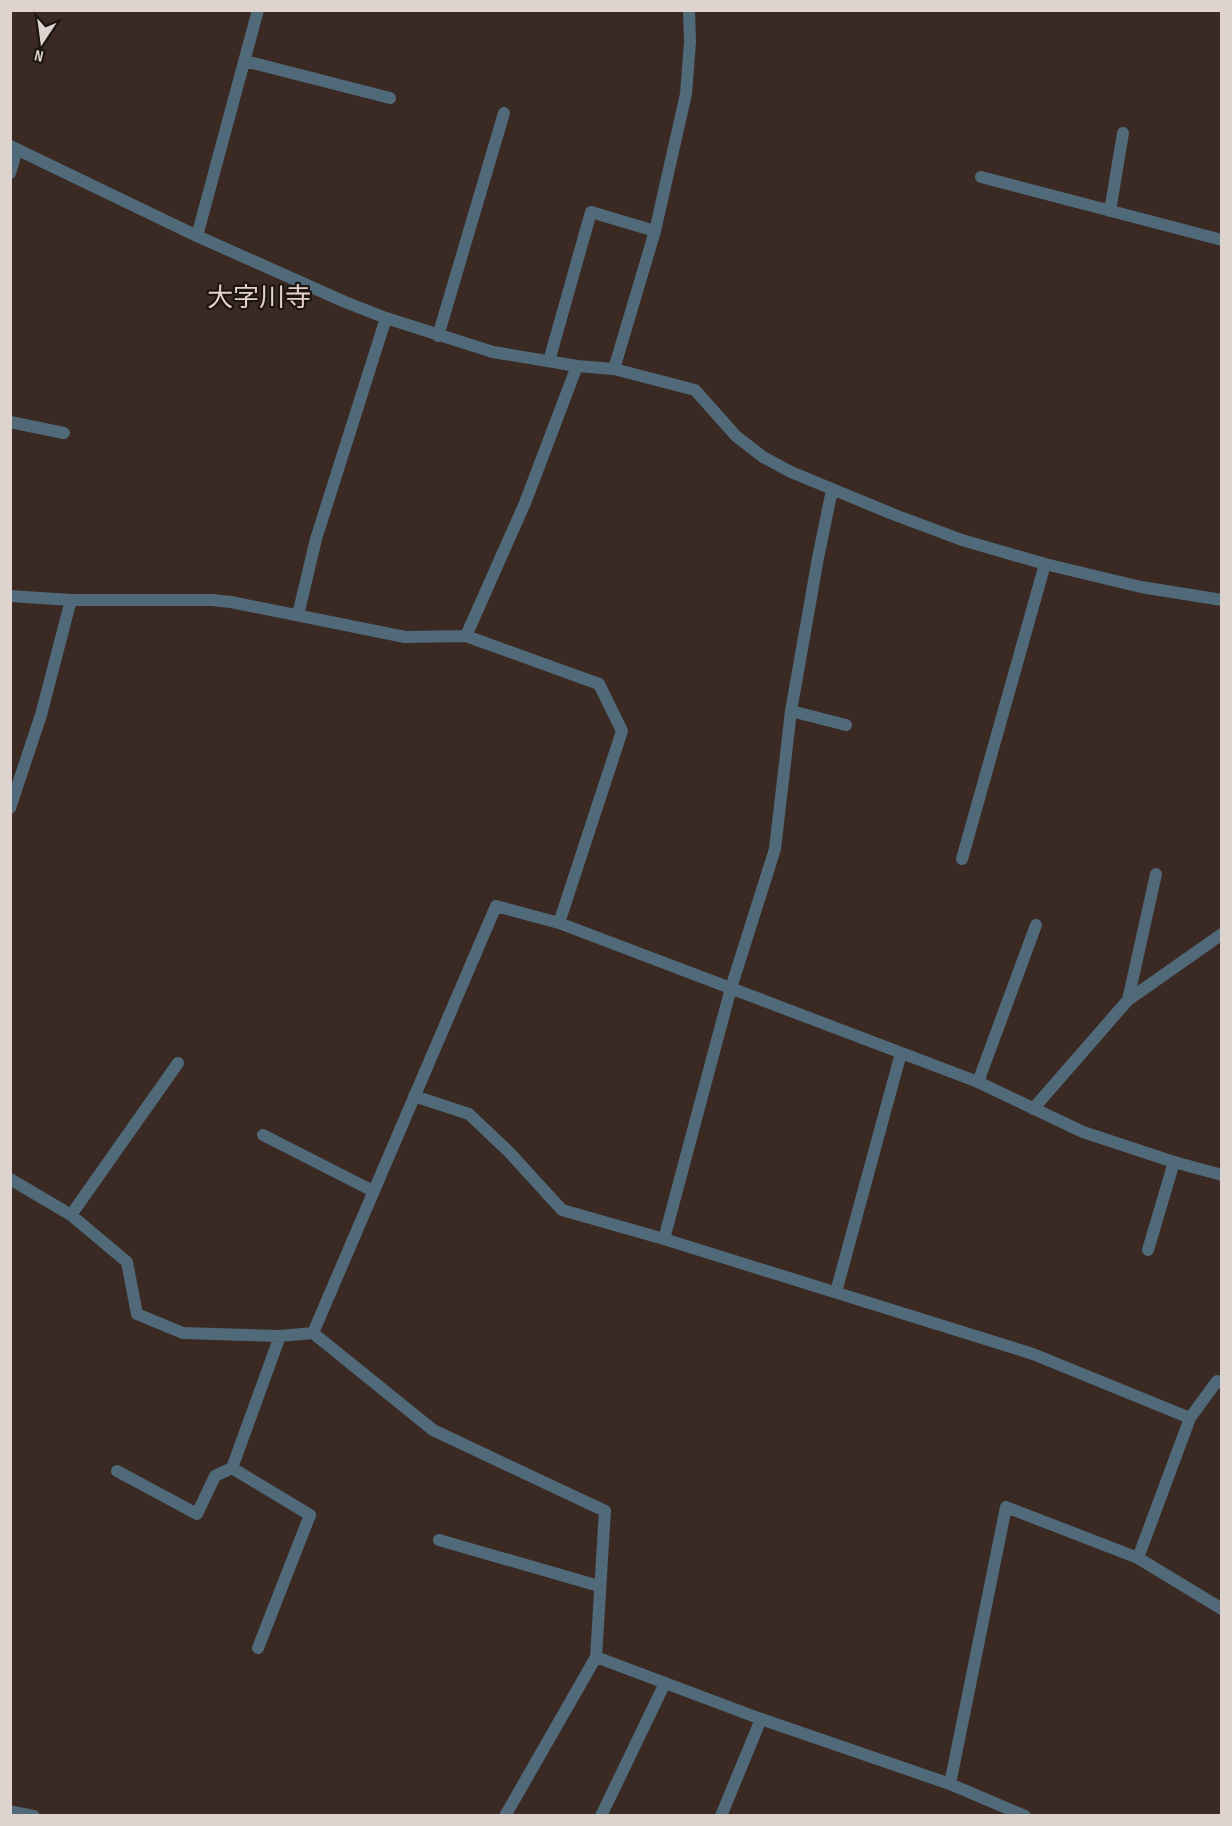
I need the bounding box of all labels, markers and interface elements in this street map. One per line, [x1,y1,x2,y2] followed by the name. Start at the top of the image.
[12,12,72,72] north arrow
[33,45,45,65] text: N
[207,283,311,314] district label: 大字川寺

